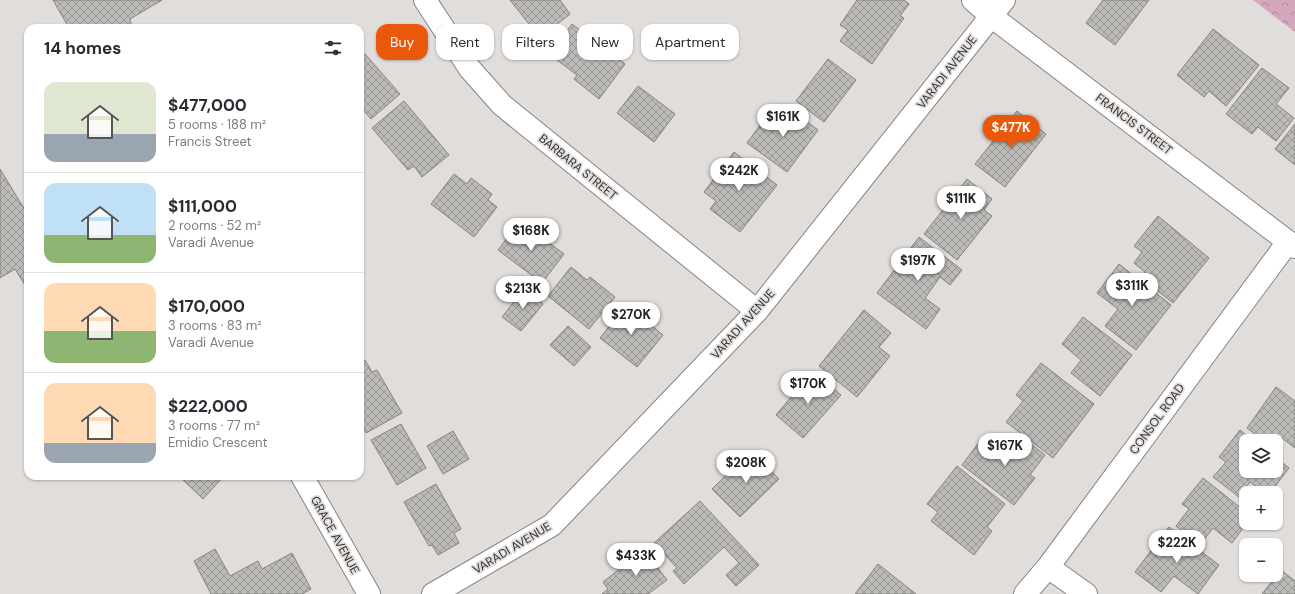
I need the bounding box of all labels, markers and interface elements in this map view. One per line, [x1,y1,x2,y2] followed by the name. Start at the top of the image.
[376,24,428,60] chip: Buy
[436,24,494,60] chip: Rent
[502,24,569,60] chip: Filters
[577,24,633,60] chip: New
[641,24,739,60] chip: Apartment
[913,32,981,112] street label: VARADI AVENUE
[44,37,121,59] text: 14 homes
[322,37,344,59] icon: filters
[1092,90,1176,158] street label: FRANCIS STREET
[168,94,247,116] text: $477,000
[76,98,124,146] icon: home
[755,104,811,138] pin: $161K
[766,108,800,125] text: $161K
[983,115,1039,149] pin: $477K
[168,116,266,133] text: 5 rooms · 188 m²
[992,119,1030,136] text: $477K
[535,130,621,204] street label: BARBARA STREET
[168,133,252,150] text: Francis Street
[711,158,767,192] pin: $242K
[719,162,759,179] text: $242K
[933,186,989,220] pin: $111K
[946,190,976,207] text: $111K
[168,195,237,217] text: $111,000
[76,199,124,247] icon: home
[168,217,261,234] text: 2 rooms · 52 m²
[503,218,559,252] pin: $168K
[512,222,550,239] text: $168K
[168,234,254,251] text: Varadi Avenue
[890,248,946,282] pin: $197K
[900,252,936,269] text: $197K
[1104,273,1160,307] pin: $311K
[495,276,551,310] pin: $213K
[1115,277,1149,294] text: $311K
[505,280,541,297] text: $213K
[707,286,779,362] street label: VARADI AVENUE
[168,295,245,317] text: $170,000
[76,299,124,347] icon: home
[603,302,659,336] pin: $270K
[611,306,651,323] text: $270K
[168,317,262,334] text: 3 rooms · 83 m²
[168,334,254,351] text: Varadi Avenue
[780,371,836,405] pin: $170K
[789,375,827,392] text: $170K
[1126,380,1188,458] street label: CONSOL ROAD
[168,395,248,417] text: $222,000
[76,399,124,447] icon: home
[168,417,260,434] text: 3 rooms · 77 m²
[977,433,1033,467] pin: $167K
[168,434,268,451] text: Emidio Crescent
[1239,434,1283,582] map controls
[1239,434,1283,478] button: layers
[987,437,1023,454] text: $167K
[718,450,774,484] pin: $208K
[725,454,767,471] text: $208K
[1239,486,1283,530] button: +
[307,493,363,577] street label: GRACE AVENUE
[470,518,554,578] street label: VARADI AVENUE
[1149,530,1205,564] pin: $222K
[1158,534,1196,551] text: $222K
[1239,538,1283,582] button: −
[608,543,664,577] pin: $433K
[616,547,656,564] text: $433K

